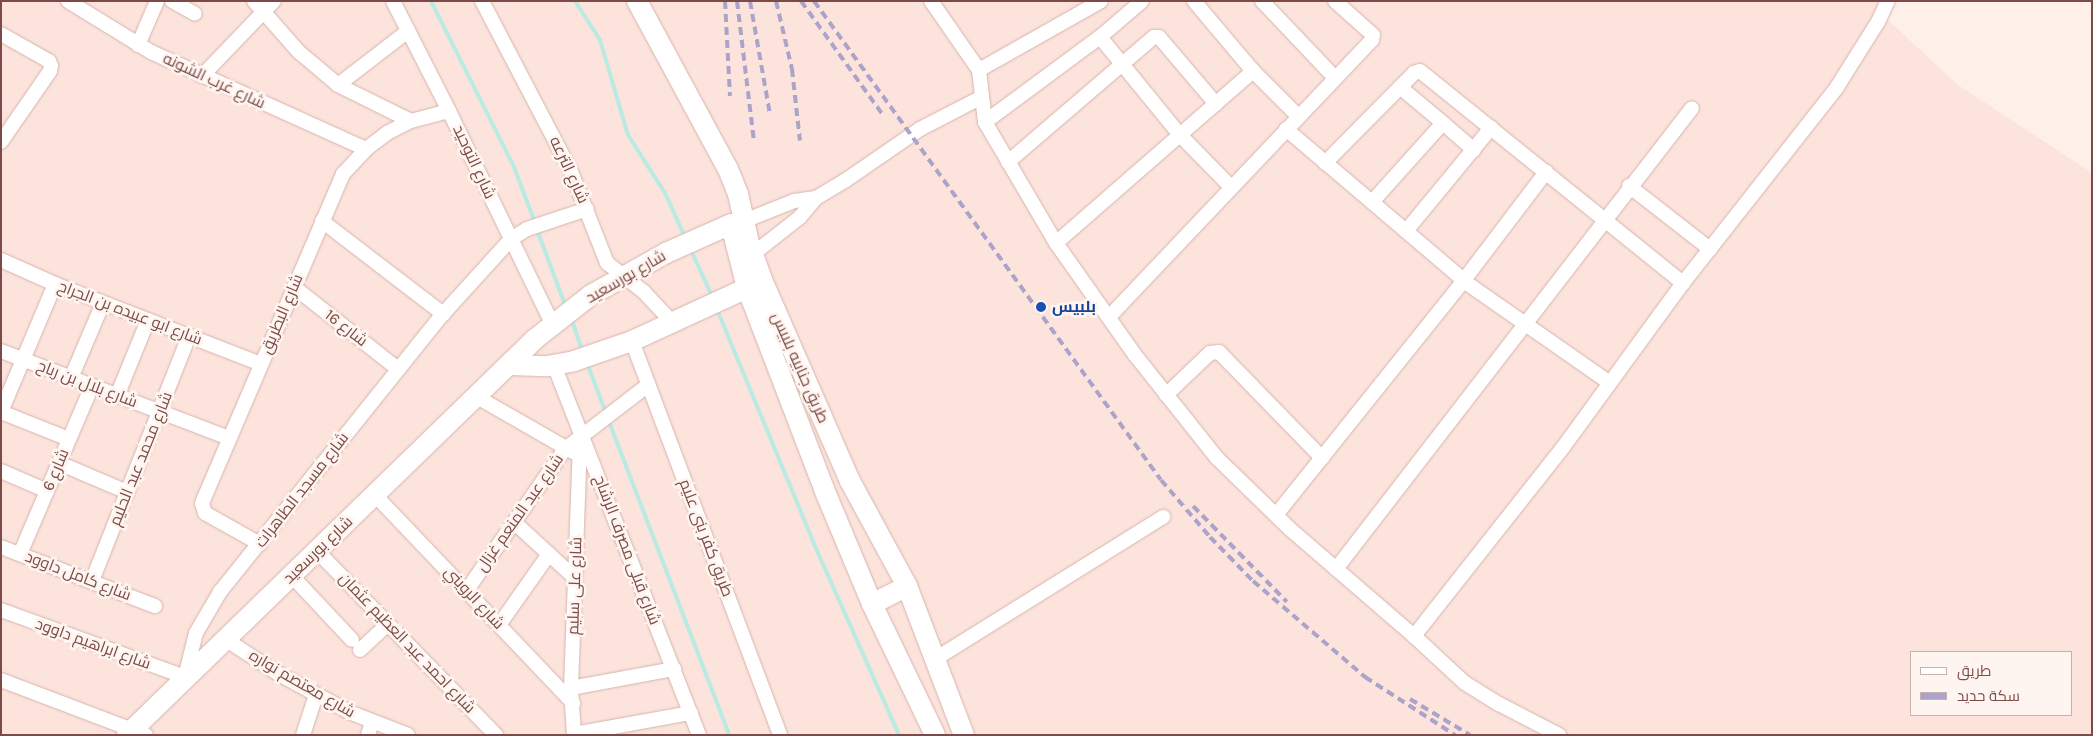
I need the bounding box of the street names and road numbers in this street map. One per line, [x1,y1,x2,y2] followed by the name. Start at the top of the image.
[160,49,268,113] street label: شارع غرب الشونه
[448,122,500,202] street label: شارع التوحيد
[545,133,593,207] street label: شارع الترعه
[583,246,669,308] street label: شارع بورسعيد
[257,271,307,357] street label: شارع البطريق
[55,277,205,349] street label: شارع ابو عبيده بن الجراح
[321,305,371,351] street label: شارع 16
[767,310,833,426] street label: طريق جنابيه بلبيس
[34,356,140,412] street label: شارع بلال بن رباح
[105,389,177,529] street label: شارع محمد عبد الحليم
[251,429,353,551] street label: شارع مسجد الطاهرات
[39,446,73,494] street label: شارع 6
[472,450,568,576] street label: شارع عبد المنعم غزال
[590,472,664,628] street label: شارع قبلى مصرف الرشاح
[675,476,737,600] street label: طريق كفر بنى عليم
[279,512,357,588] street label: شارع بورسعيد
[564,537,586,635] street label: شارع على سليم
[22,547,134,605] street label: شارع كامل داوود
[440,563,508,633] street label: شارع الرويني
[335,569,479,717] street label: شارع احمد عبد العظيم عثمان
[33,614,153,674] street label: شارع ابراهيم داوود
[246,646,358,722] street label: شارع معتصم نواره

